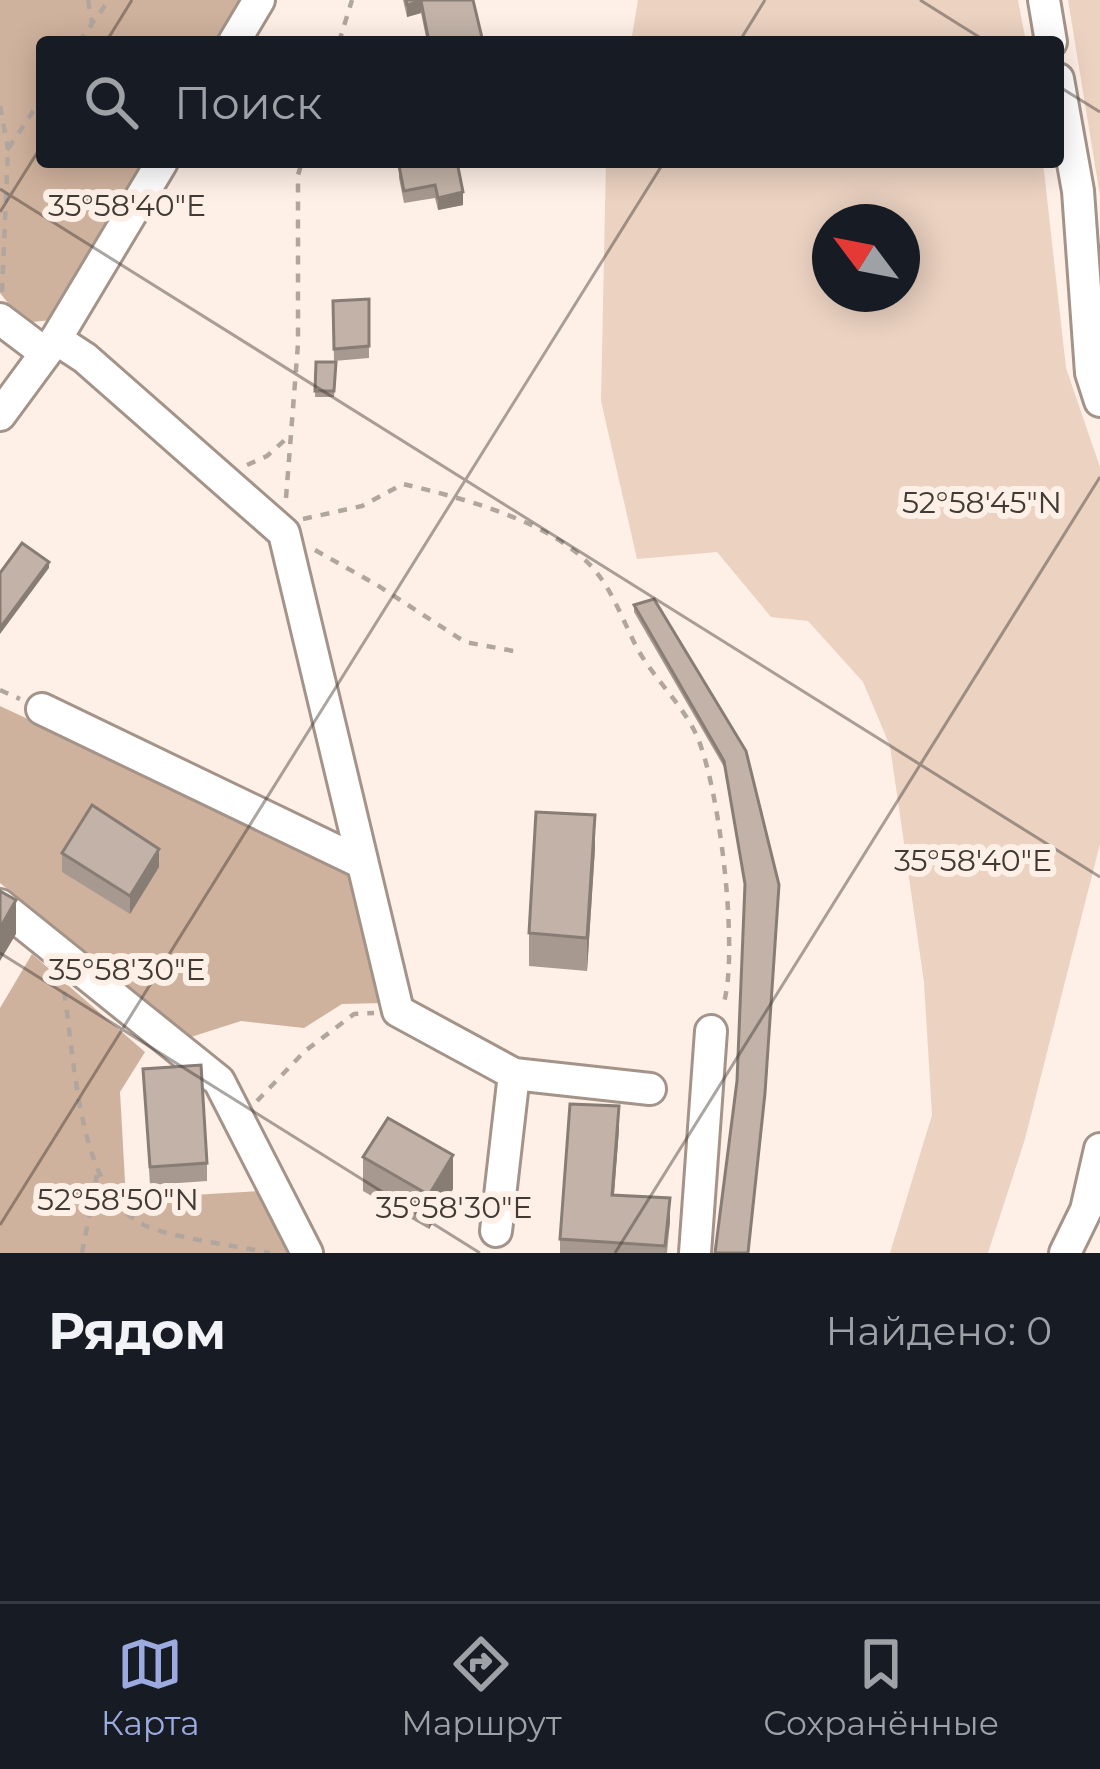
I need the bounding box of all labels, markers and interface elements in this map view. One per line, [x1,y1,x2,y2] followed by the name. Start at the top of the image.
[36,36,1064,168] search box
[78,69,144,135] icon: search
[174,75,322,130] text: Поиск
[48,187,206,224] text: 35°58'40"E
[812,204,920,312] north arrow
[902,484,1062,521] text: 52°58'45"N
[894,842,1052,879] text: 35°58'40"E
[48,951,206,988] text: 35°58'30"E
[37,1181,199,1218] text: 52°58'50"N
[375,1189,533,1226] text: 35°58'30"E
[48,1300,226,1362] text: Рядом
[825,1307,1052,1355] text: Найдено: 0
[101,1631,200,1743] tab: Карта
[401,1631,562,1743] tab: Маршрут
[763,1631,999,1743] tab: Сохранённые

